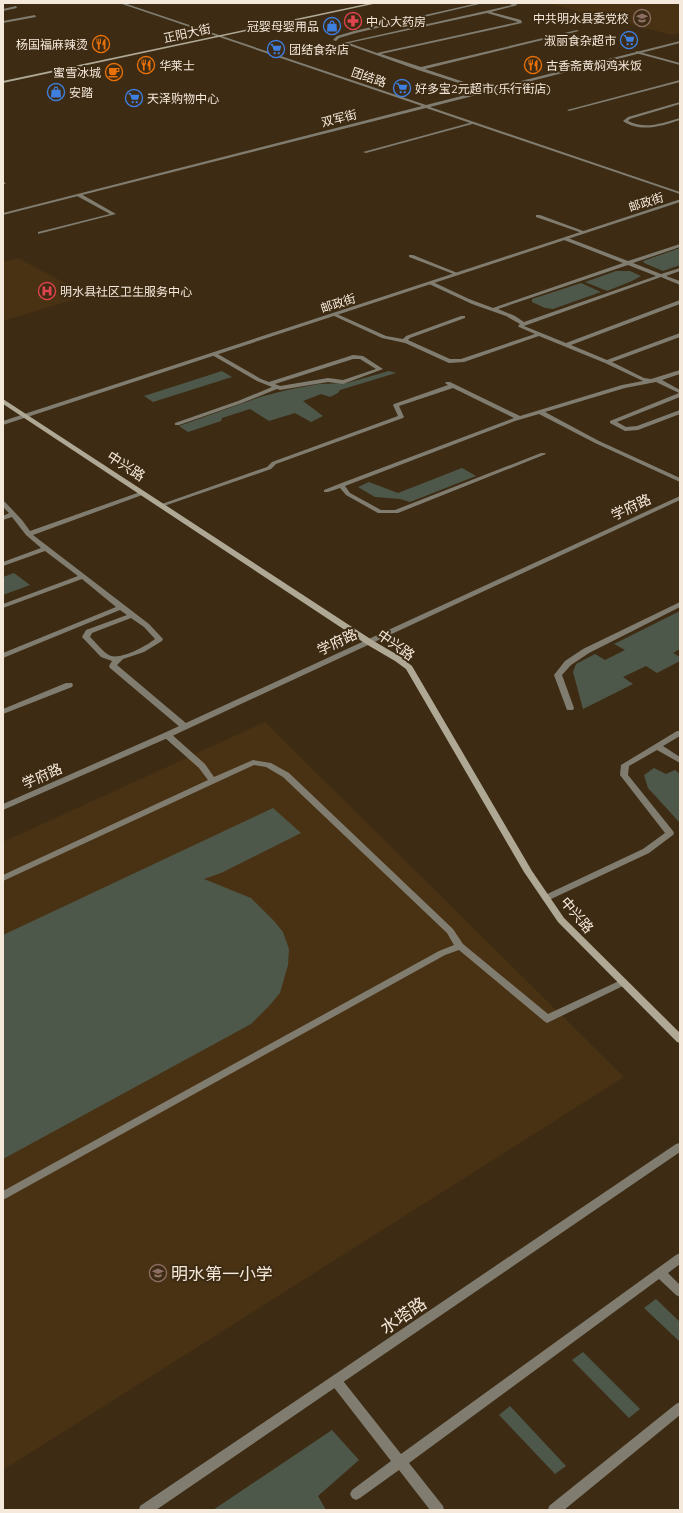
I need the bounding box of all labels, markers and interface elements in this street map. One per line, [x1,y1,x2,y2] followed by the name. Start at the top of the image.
[632,8,652,28] school or university icon: 中共明水县委党校
[343,11,363,31] pharmacy icon: 中心大药房
[533,11,629,26] place label: 中共明水县委党校
[366,14,426,29] place label: 中心大药房
[322,16,342,36] shop icon: 冠婴母婴用品
[247,19,319,34] place label: 冠婴母婴用品
[162,21,212,45] street label: 正阳大街
[619,30,639,50] supermarket icon: 淑丽食杂超市
[544,33,616,48] place label: 淑丽食杂超市
[91,34,111,54] restaurant icon: 杨国福麻辣烫
[16,37,88,52] place label: 杨国福麻辣烫
[266,39,286,59] supermarket icon: 团结食杂店
[289,42,349,57] place label: 团结食杂店
[136,55,156,75] restaurant icon: 华莱士
[523,55,543,75] restaurant icon: 古香斋黄焖鸡米饭
[159,58,195,73] place label: 华莱士
[546,58,642,73] place label: 古香斋黄焖鸡米饭
[104,62,124,82] cafe icon: 蜜雪冰城
[350,64,388,90] street label: 团结路
[53,65,101,80] place label: 蜜雪冰城
[392,78,412,98] supermarket icon: 好多宝2元超市(乐行街店)
[415,81,551,96] place label: 好多宝2元超市(乐行街店)
[46,82,66,102] shop icon: 安踏
[69,85,93,100] place label: 安踏
[124,88,144,108] supermarket icon: 天泽购物中心
[147,91,219,106] place label: 天泽购物中心
[320,106,358,130] street label: 双军街
[627,189,665,215] street label: 邮政街
[37,281,57,301] hospital icon: 明水县社区卫生服务中心
[60,284,192,299] place label: 明水县社区卫生服务中心
[319,290,357,316] street label: 邮政街
[103,447,149,485] street label: 中兴路
[608,490,654,524] street label: 学府路
[314,625,360,659] street label: 学府路
[374,626,418,664] street label: 中兴路
[19,759,65,793] street label: 学府路
[557,893,597,937] street label: 中兴路
[148,1263,168,1283] school or university icon: 明水第一小学
[171,1263,273,1284] place label: 明水第一小学
[376,1292,430,1338] street label: 水塔路

